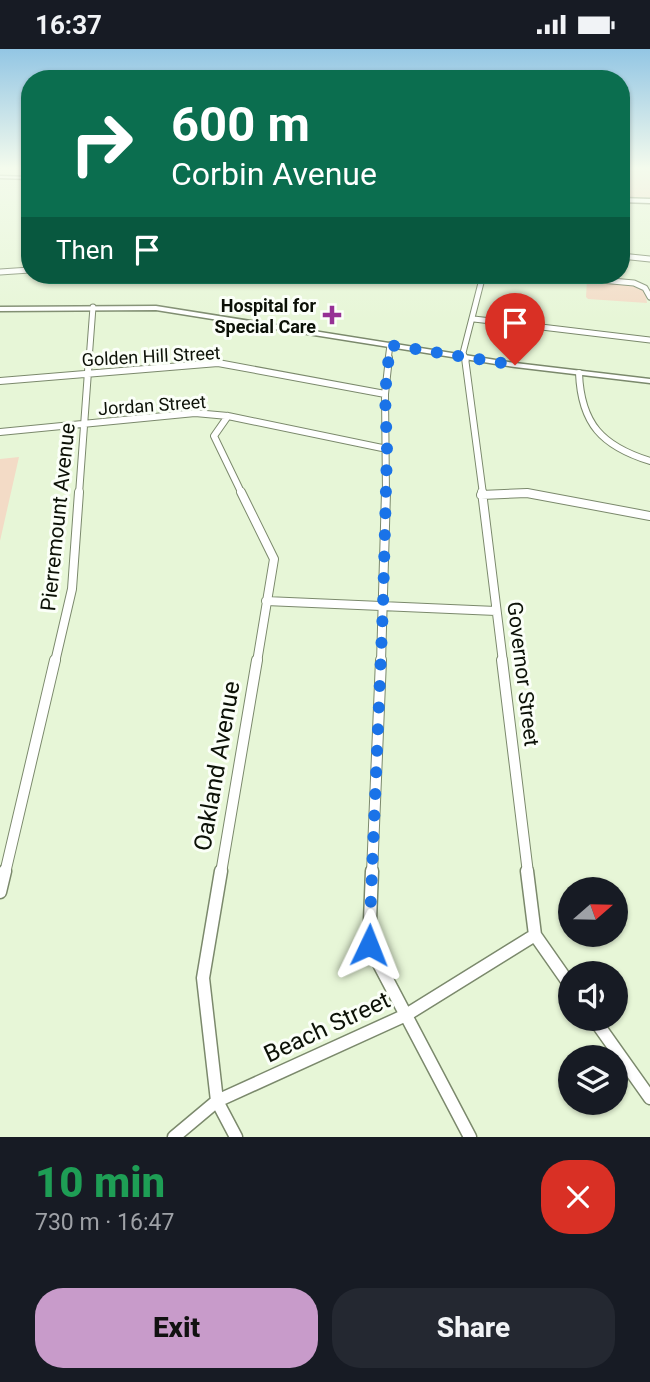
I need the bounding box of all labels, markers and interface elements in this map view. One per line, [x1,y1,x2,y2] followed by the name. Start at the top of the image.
[35,10,102,40] text: 16:37
[171,96,310,153] text: 600 m
[56,98,147,189] icon: right
[171,155,377,193] text: Corbin Avenue
[128,231,166,269] icon: arrive
[56,235,114,265] text: Then
[485,293,545,365] pin
[215,295,316,337] place label: Hospital for Special Care
[496,304,534,342] icon: arrive
[322,305,342,325] marker: Hospital for Special Care
[81,342,221,370] street label: Golden Hill Street
[97,391,207,419] street label: Jordan Street
[36,422,80,612] street label: Pierremount Avenue
[502,600,544,748] street label: Governor Street
[188,679,246,853] street label: Oakland Avenue
[558,877,628,947] north arrow
[558,877,628,1115] map controls
[332,908,406,982] position arrow
[558,961,628,1031] button: sound
[260,986,395,1068] street label: Beach Street
[558,1045,628,1115] button: layers
[35,1158,165,1207] text: 10 min
[541,1160,615,1234] button: close
[35,1209,174,1236] text: 730 m · 16:47
[35,1288,318,1368] button: Exit
[332,1288,615,1368] button: Share

